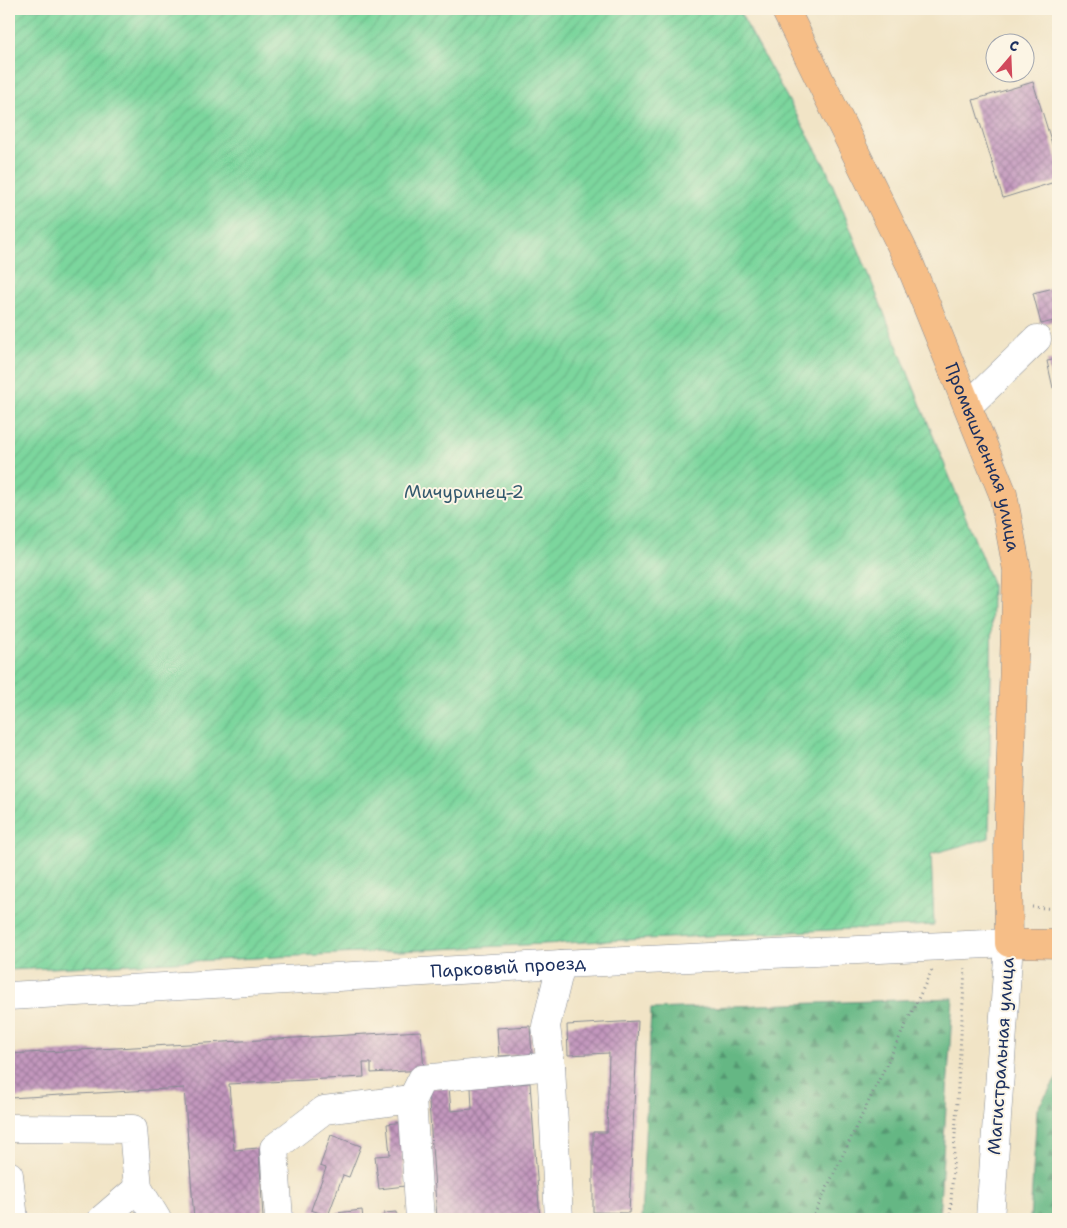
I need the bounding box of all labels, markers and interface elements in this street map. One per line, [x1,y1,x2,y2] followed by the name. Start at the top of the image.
[984,32,1034,82] north arrow
[1007,36,1021,56] text: С
[939,359,1025,554] street label: Промышленная улица
[404,480,524,504] park label: Мичуринец-2
[430,951,587,984] street label: Парковый проезд
[982,956,1020,1156] street label: Магистральная улица

